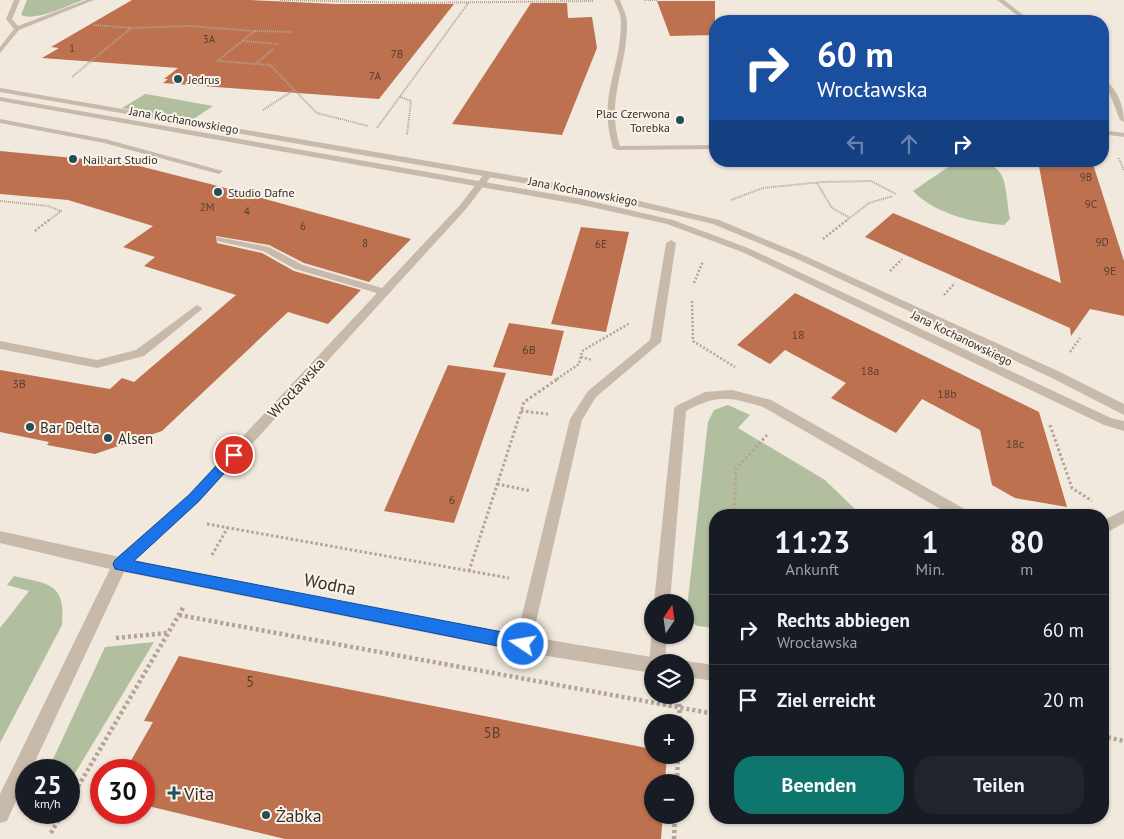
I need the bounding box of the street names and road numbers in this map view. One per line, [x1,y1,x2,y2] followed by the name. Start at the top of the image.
[127,103,240,137] street label: Jana Kochanowskiego
[526,173,639,209] street label: Jana Kochanowskiego
[908,307,1015,369] street label: Jana Kochanowskiego
[263,354,329,422] street label: Wrocławska
[302,568,358,600] street label: Wodna

